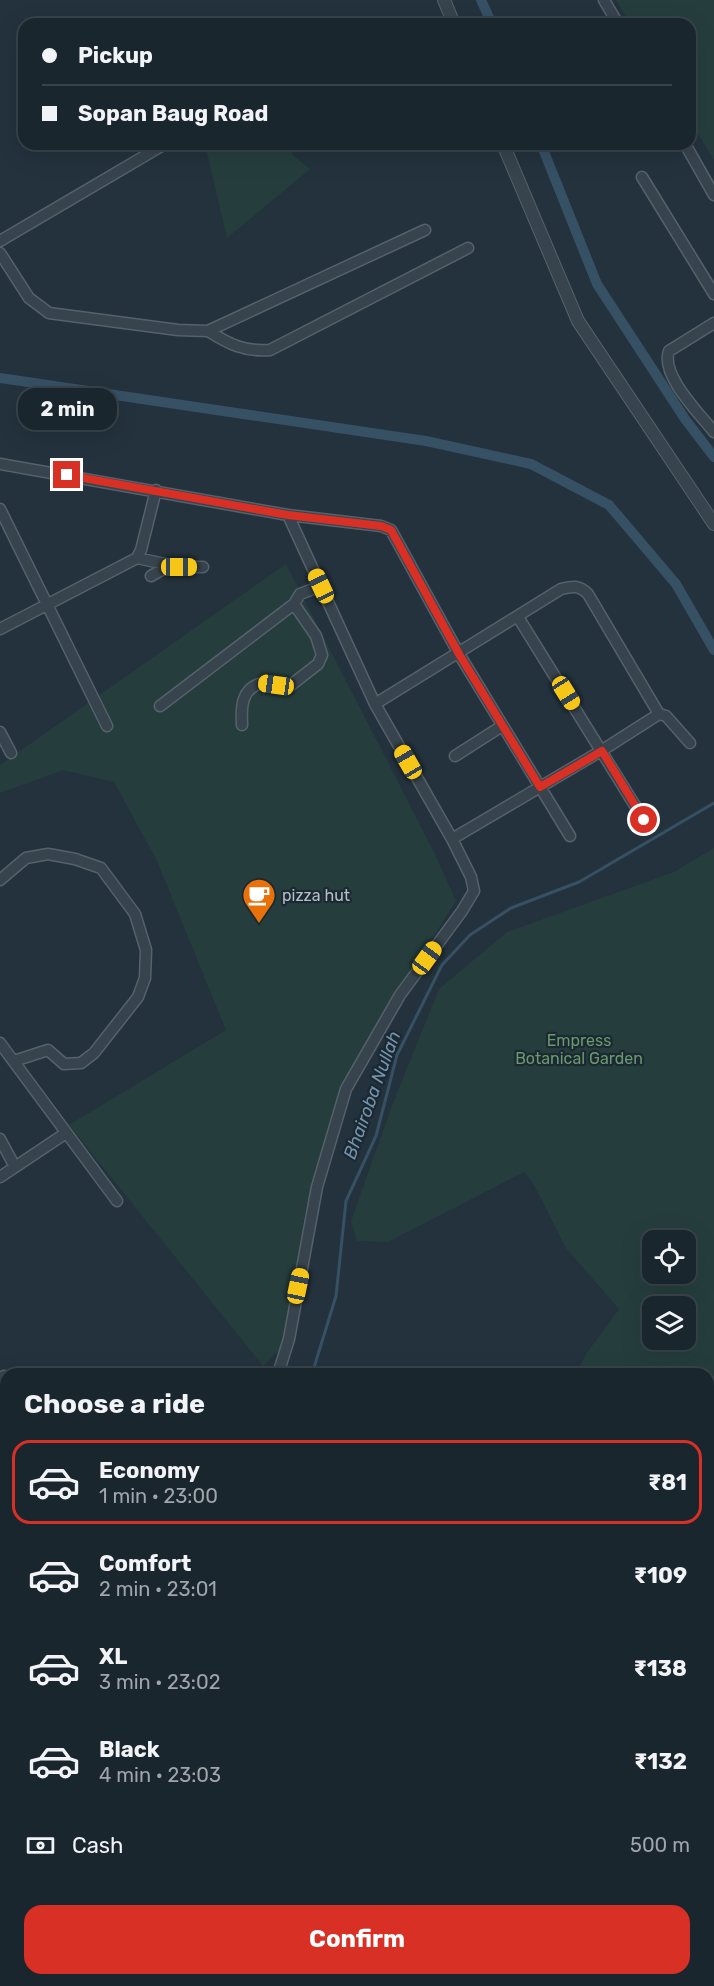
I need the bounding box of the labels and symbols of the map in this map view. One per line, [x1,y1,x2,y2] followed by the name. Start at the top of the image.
[17,388,116,430] callout: 2 min
[53,461,80,488] route end
[161,558,197,576] car
[305,566,337,606] car
[549,673,583,713] car
[257,674,295,696] car
[391,742,425,782] car
[630,806,657,833] route start
[241,877,277,924] cafe icon: pizza hut
[282,886,350,905] place label: pizza hut
[409,938,445,978] car
[339,1028,405,1162] water label: Bhairoba Nullah
[515,1031,643,1068] park label: Empress Botanical Garden
[285,1267,311,1305] car

